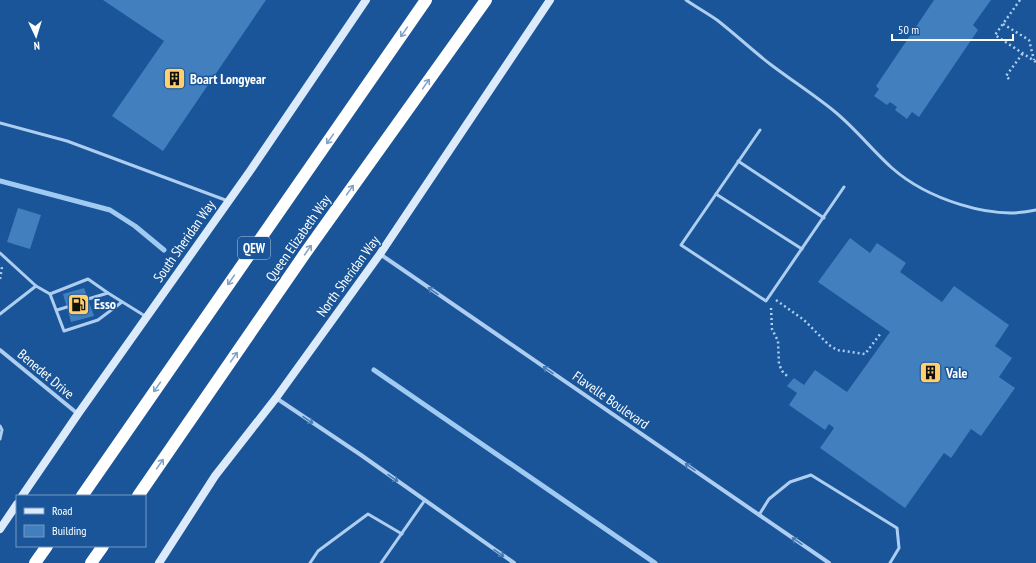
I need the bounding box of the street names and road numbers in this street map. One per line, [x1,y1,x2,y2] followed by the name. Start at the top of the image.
[261,191,335,285] street label: Queen Elizabeth Way
[149,196,219,286] street label: South Sheridan Way
[313,231,384,320] street label: North Sheridan Way
[238,237,270,259] road number: QEW
[14,345,78,403] street label: Benedet Drive
[569,367,653,433] street label: Flavelle Boulevard

